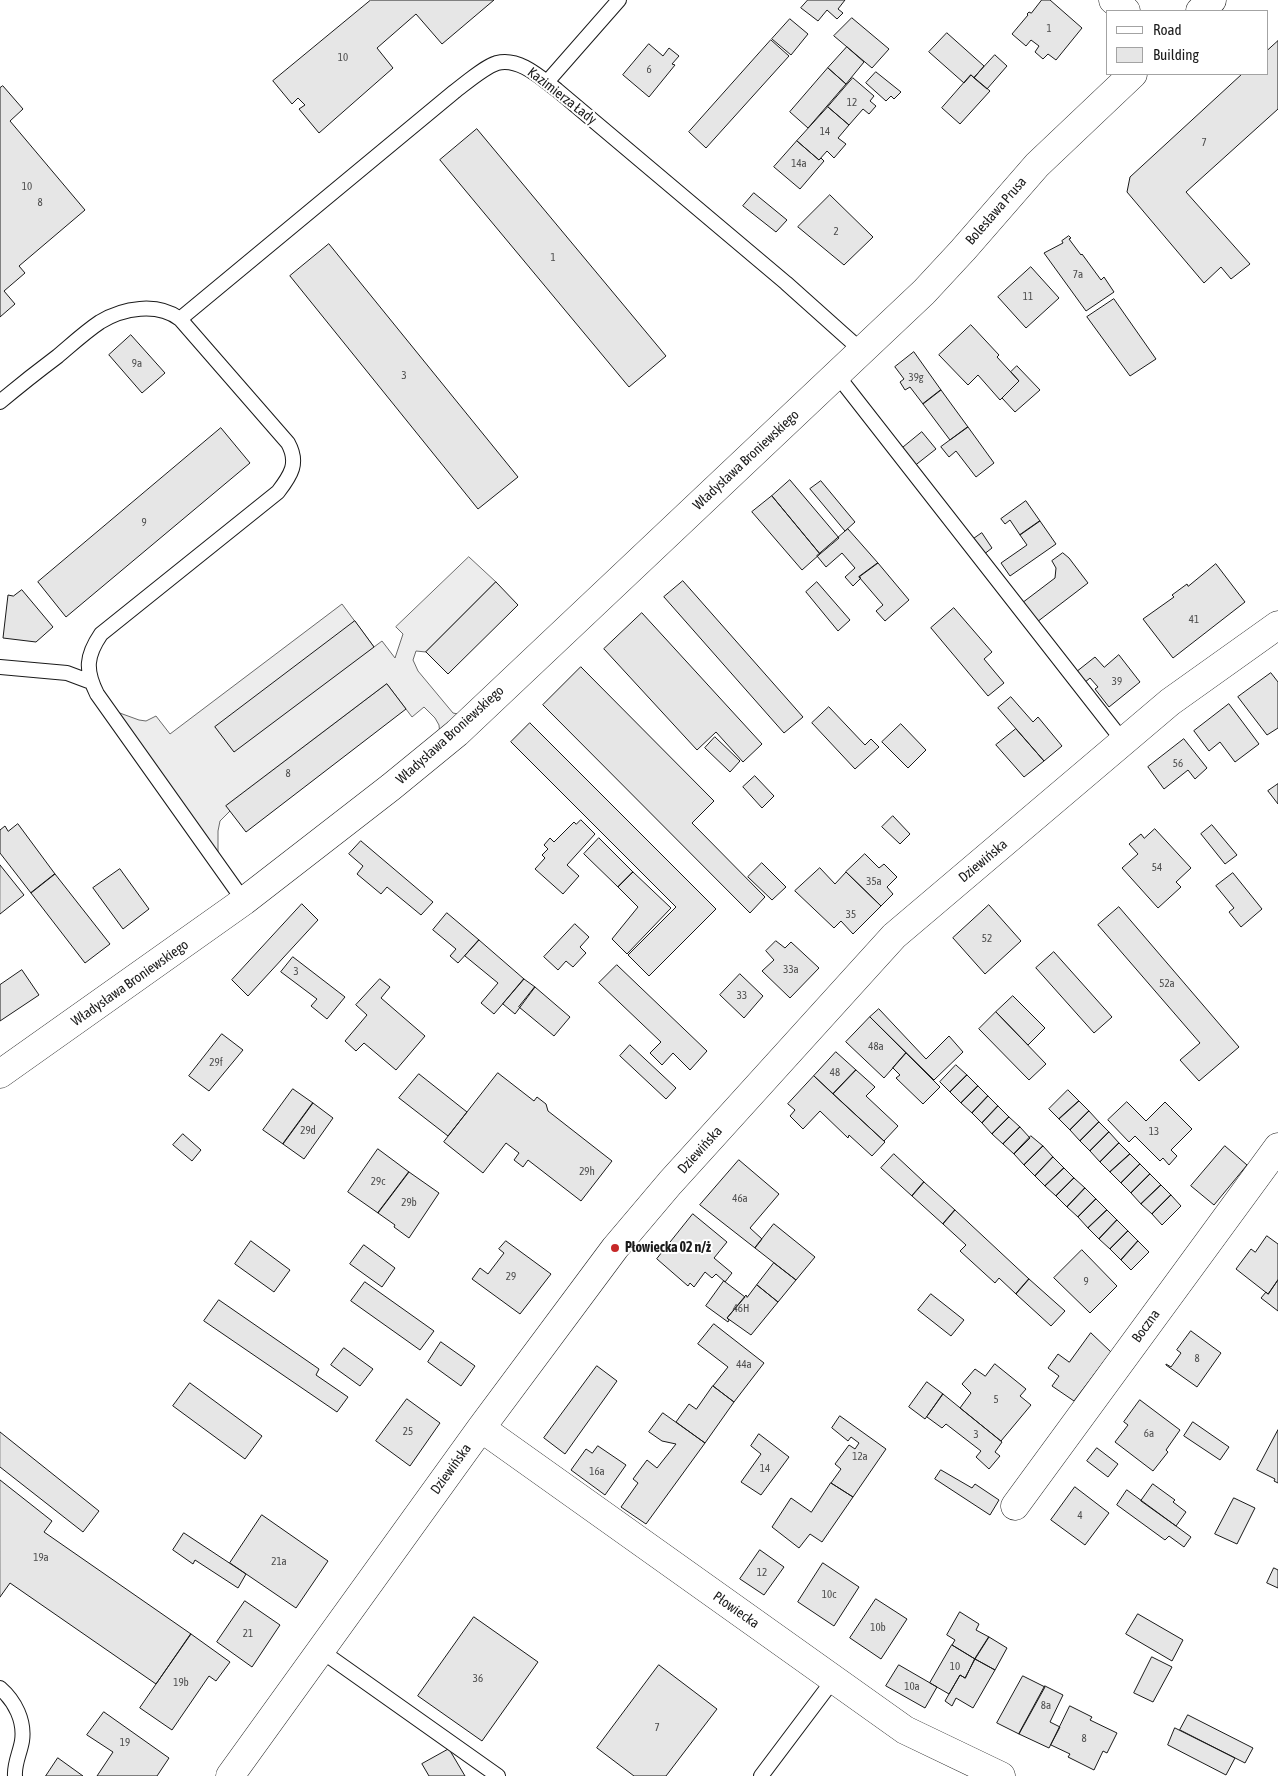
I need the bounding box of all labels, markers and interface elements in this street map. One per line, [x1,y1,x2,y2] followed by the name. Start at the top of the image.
[1106,10,1268,75] legend
[1153,21,1182,38] text: Road
[1046,22,1052,36] house number: 1
[1153,46,1199,63] text: Building
[338,51,348,65] house number: 10
[646,63,652,77] house number: 6
[524,64,600,128] street label: Kazimierza Łady
[847,96,857,110] house number: 12
[820,125,830,139] house number: 14
[1201,136,1207,150] house number: 7
[791,157,807,171] house number: 14a
[962,174,1030,248] street label: Bolesława Prusa
[22,180,32,194] house number: 10
[37,196,43,210] house number: 8
[833,225,839,239] house number: 2
[550,251,556,265] house number: 1
[1073,268,1083,282] house number: 7a
[1023,290,1033,304] house number: 11
[132,357,142,371] house number: 9a
[401,369,407,383] house number: 3
[908,371,924,385] house number: 39g
[689,406,803,514] street label: Władysława Broniewskiego
[141,516,147,530] house number: 9
[1189,613,1199,627] house number: 41
[1112,675,1122,689] house number: 39
[393,682,507,788] street label: Władysława Broniewskiego
[1173,757,1183,771] house number: 56
[285,767,291,781] house number: 8
[955,836,1011,886] street label: Dziewińska
[1152,861,1162,875] house number: 54
[866,875,882,889] house number: 35a
[846,908,856,922] house number: 35
[982,932,992,946] house number: 52
[68,936,192,1030] street label: Władysława Broniewskiego
[783,963,799,977] house number: 33a
[293,965,299,979] house number: 3
[1159,977,1175,991] house number: 52a
[737,989,747,1003] house number: 33
[868,1040,884,1054] house number: 48a
[209,1056,223,1070] house number: 29f
[830,1066,840,1080] house number: 48
[674,1123,726,1177] street label: Dziewińska
[300,1124,316,1138] house number: 29d
[1149,1125,1159,1139] house number: 13
[579,1165,595,1179] house number: 29h
[371,1175,385,1189] house number: 29c
[732,1192,748,1206] house number: 46a
[401,1196,417,1210] house number: 29b
[625,1240,711,1256] place label: Płowiecka 02 n/ż
[609,1242,621,1254] marker: Płowiecka 02 n/ż
[506,1270,516,1284] house number: 29
[1083,1275,1089,1289] house number: 9
[733,1302,749,1316] house number: 46H
[1128,1306,1164,1346] street label: Boczna
[1194,1352,1200,1366] house number: 8
[736,1358,752,1372] house number: 44a
[993,1393,999,1407] house number: 5
[403,1425,413,1439] house number: 25
[1144,1427,1154,1441] house number: 6a
[973,1428,979,1442] house number: 3
[427,1440,475,1498] street label: Dziewińska
[852,1450,868,1464] house number: 12a
[760,1462,770,1476] house number: 14
[589,1465,605,1479] house number: 16a
[1077,1509,1083,1523] house number: 4
[33,1551,49,1565] house number: 19a
[271,1555,287,1569] house number: 21a
[757,1566,767,1580] house number: 12
[710,1588,762,1632] street label: Płowiecka
[822,1588,836,1602] house number: 10c
[870,1621,886,1635] house number: 10b
[243,1627,253,1641] house number: 21
[950,1660,960,1674] house number: 10
[473,1672,483,1686] house number: 36
[173,1676,189,1690] house number: 19b
[904,1680,920,1694] house number: 10a
[1041,1699,1051,1713] house number: 8a
[654,1721,660,1735] house number: 7
[1081,1732,1087,1746] house number: 8
[120,1736,130,1750] house number: 19

